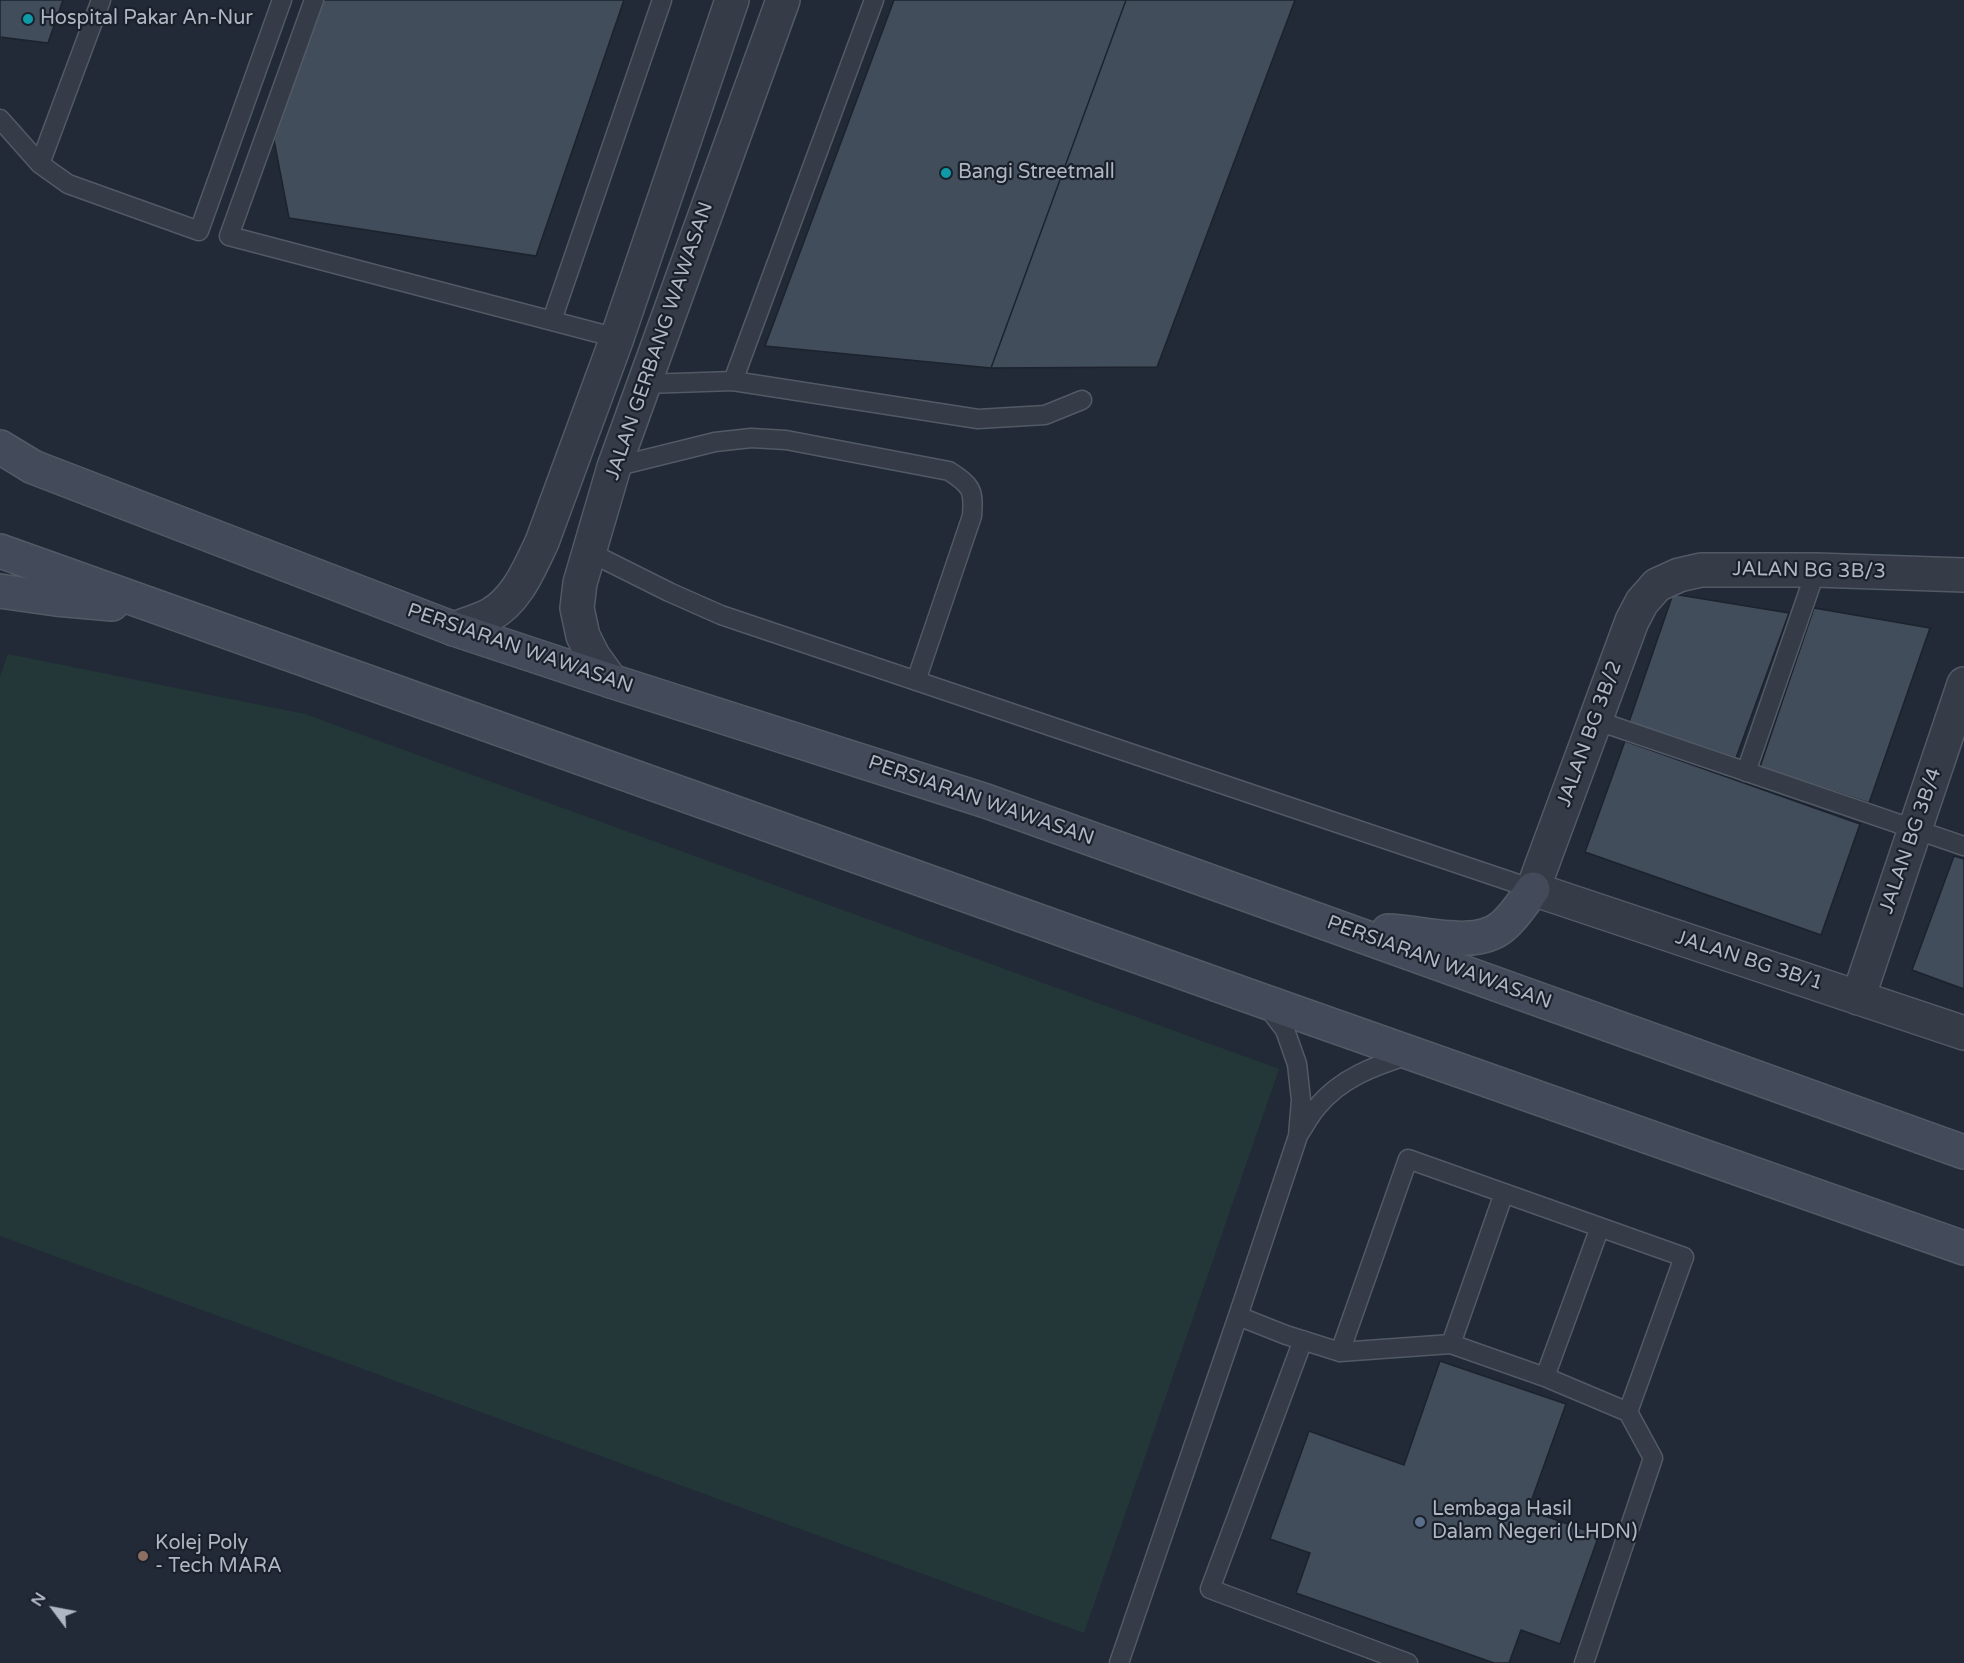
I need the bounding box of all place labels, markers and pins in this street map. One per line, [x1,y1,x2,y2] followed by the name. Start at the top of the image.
[40,7,253,31] place label: Hospital Pakar An-Nur
[21,12,35,26] marker: Hospital Pakar An-Nur
[958,161,1115,185] place label: Bangi Streetmall
[939,166,953,180] marker: Bangi Streetmall
[1432,1498,1638,1545] place label: Lembaga Hasil Dalam Negeri (LHDN)
[1413,1515,1427,1529] marker: Lembaga Hasil Dalam Negeri (LHDN)
[155,1532,282,1579] place label: Kolej Poly - Tech MARA
[136,1549,150,1563] marker: Kolej Poly - Tech MARA

